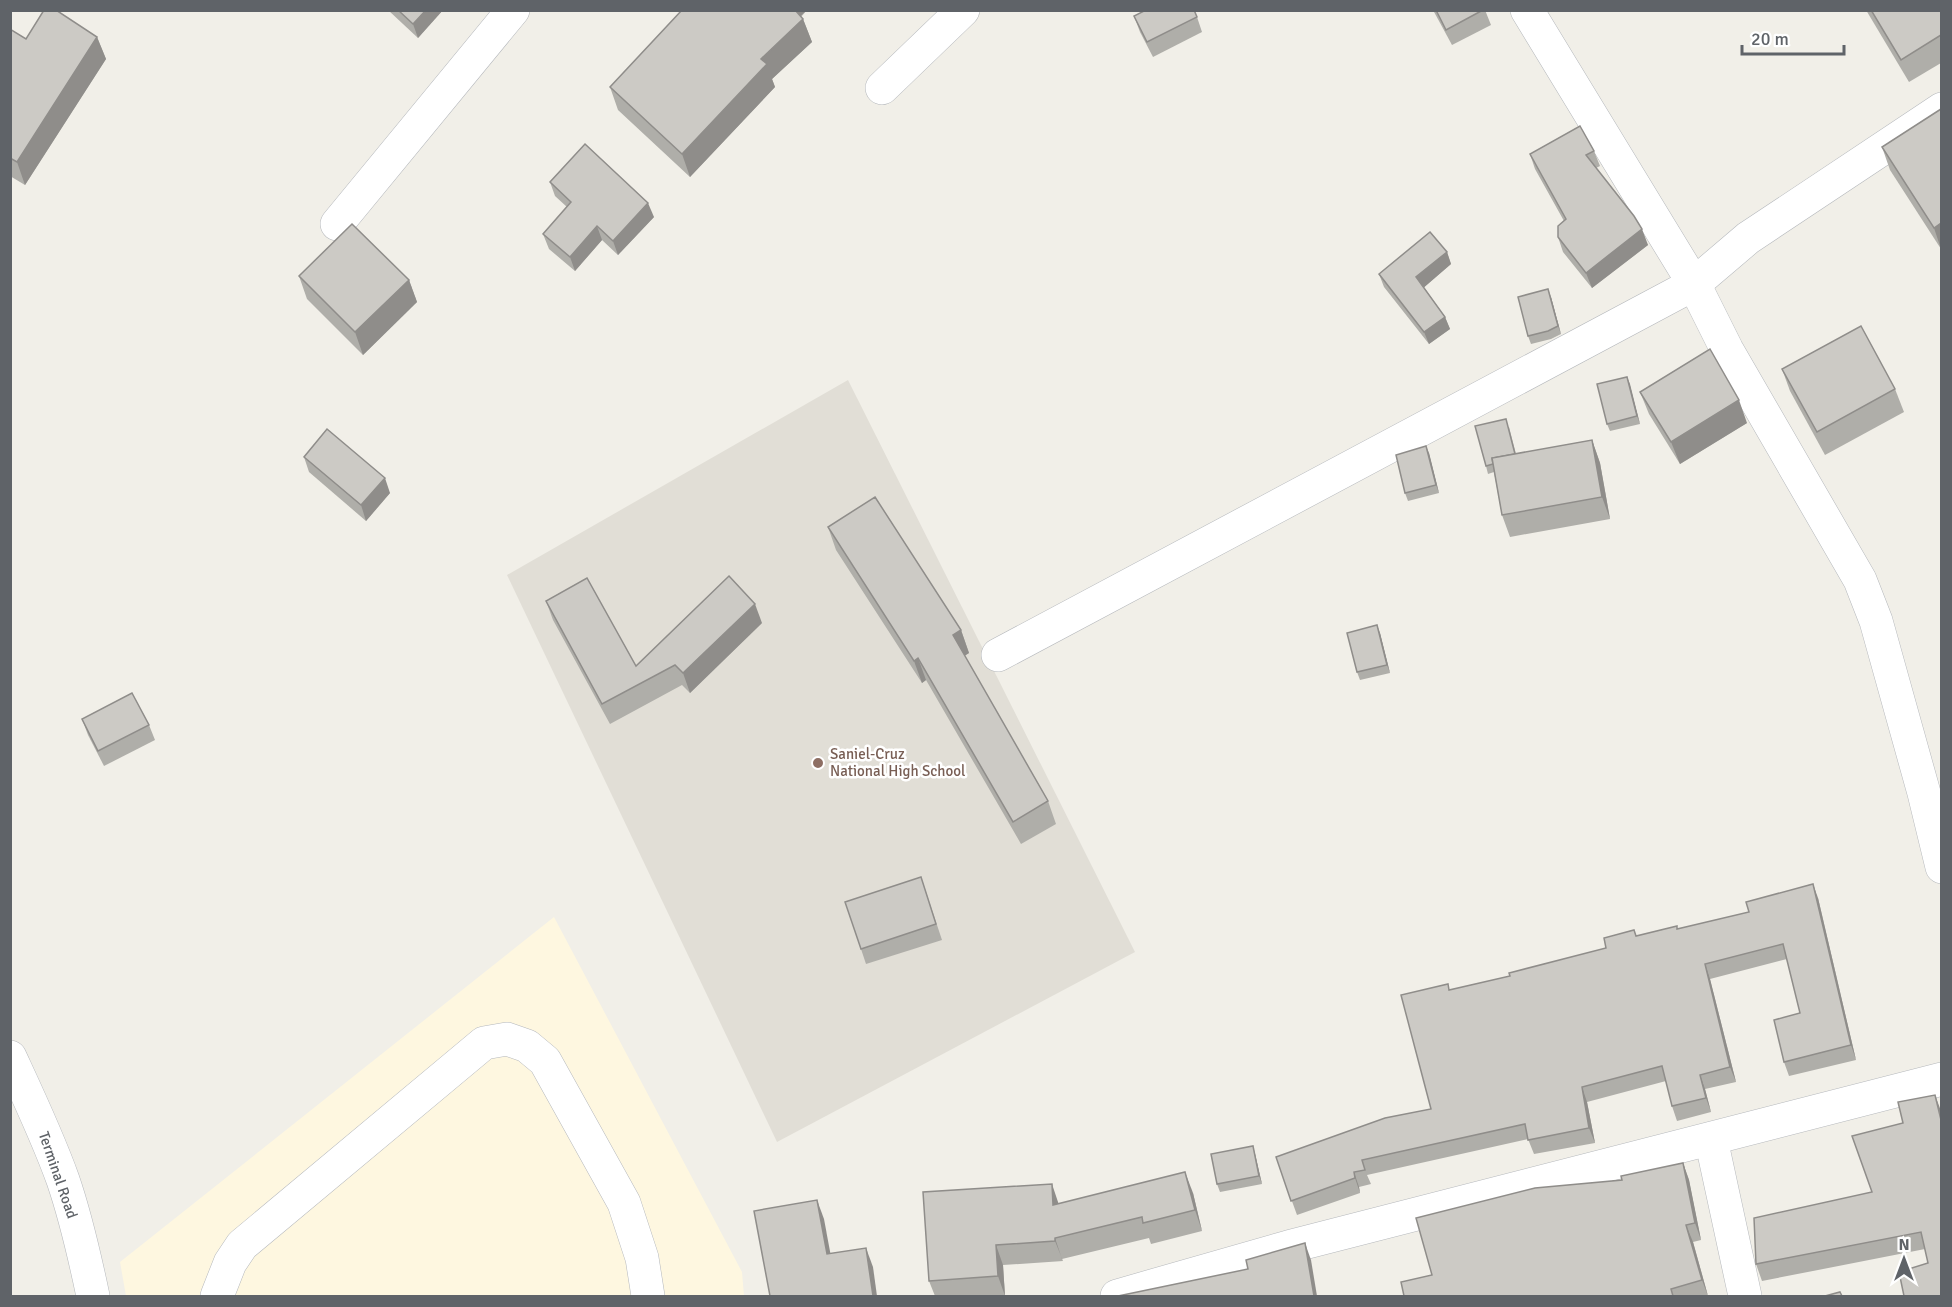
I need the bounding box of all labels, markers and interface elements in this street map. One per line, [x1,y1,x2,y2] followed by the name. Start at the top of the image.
[1742,18,1844,56] scale bar
[1751,28,1789,50] text: 20 m
[830,745,966,780] place label: Saniel-Cruz National High School
[811,756,825,770] marker: Saniel-Cruz National High School
[35,1129,81,1221] street label: Terminal Road
[1874,1229,1934,1289] north arrow
[1898,1235,1910,1255] text: N

